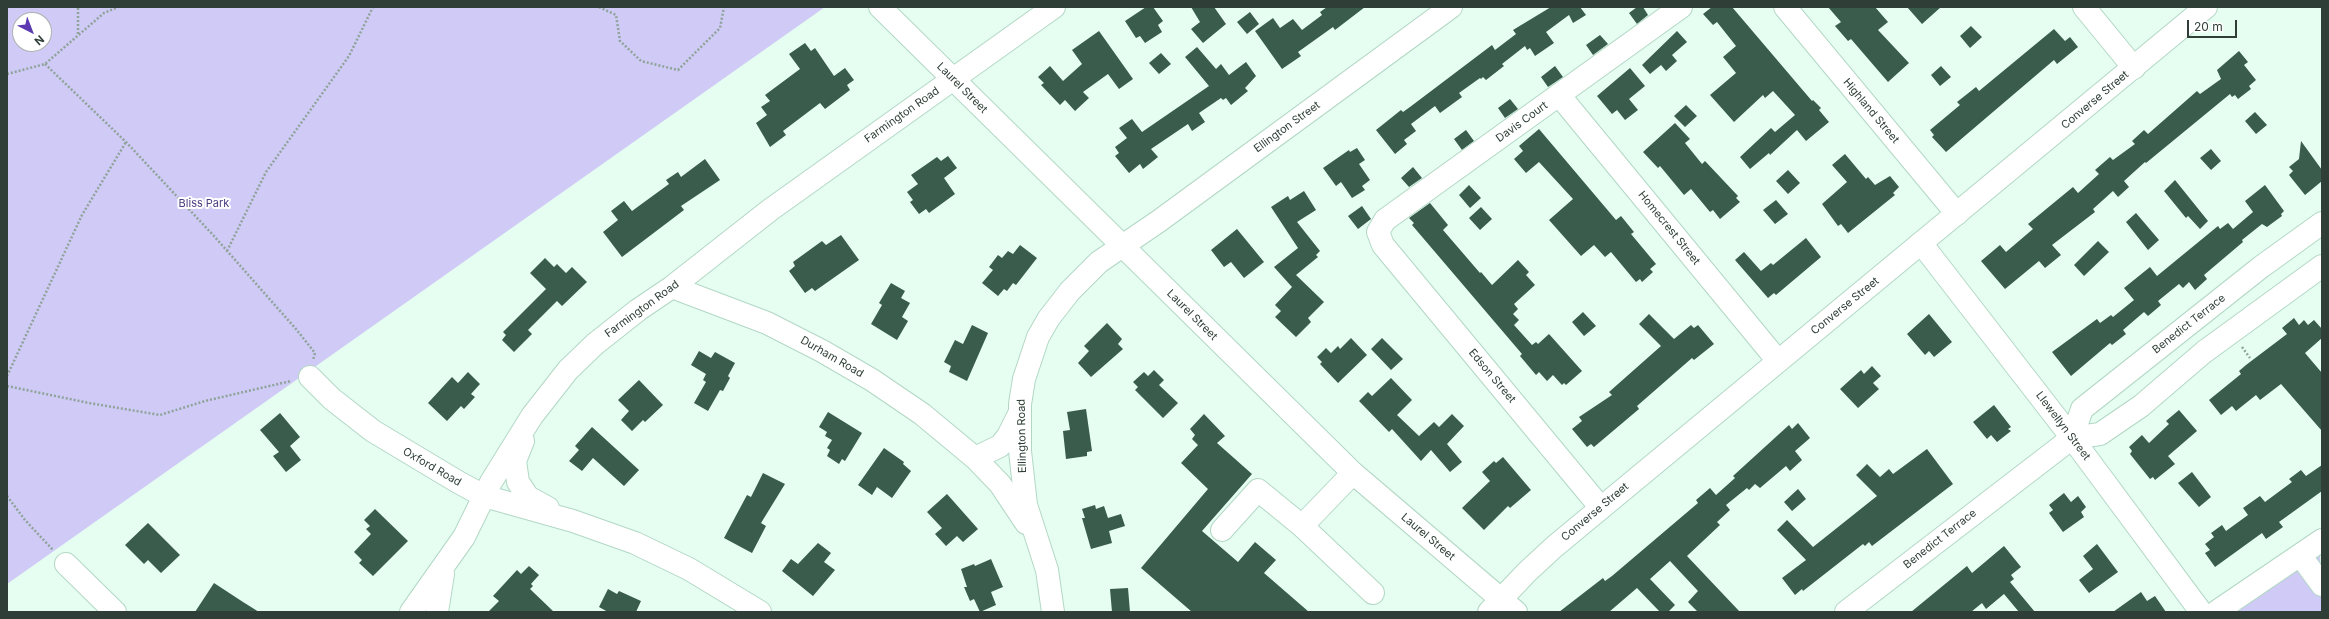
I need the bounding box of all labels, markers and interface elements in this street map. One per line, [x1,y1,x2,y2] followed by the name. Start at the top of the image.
[12,12,52,52] north arrow
[2189,12,2239,38] scale bar
[2194,19,2223,34] text: 20 m
[32,32,47,48] text: N
[934,60,990,116] street label: Laurel Street
[2059,68,2131,132] street label: Converse Street
[1840,76,1902,146] street label: Highland Street
[862,84,942,146] street label: Farmington Road
[1251,99,1323,155] street label: Ellington Street
[1494,99,1550,145] street label: Davis Court
[1635,188,1703,268] street label: Homecrest Street
[179,197,229,211] park label: Bliss Park
[1808,274,1882,338] street label: Converse Street
[602,278,682,340] street label: Farmington Road
[1164,287,1220,343] street label: Laurel Street
[2150,291,2228,357] street label: Benedict Terrace
[798,334,866,380] street label: Durham Road
[1466,346,1518,406] street label: Edson Street
[2033,389,2093,463] street label: Llewellyn Street
[1015,399,1029,473] street label: Ellington Road
[400,445,464,489] street label: Oxford Road
[1559,480,1631,544] street label: Converse Street
[1901,506,1979,572] street label: Benedict Terrace
[1398,511,1458,563] street label: Laurel Street

